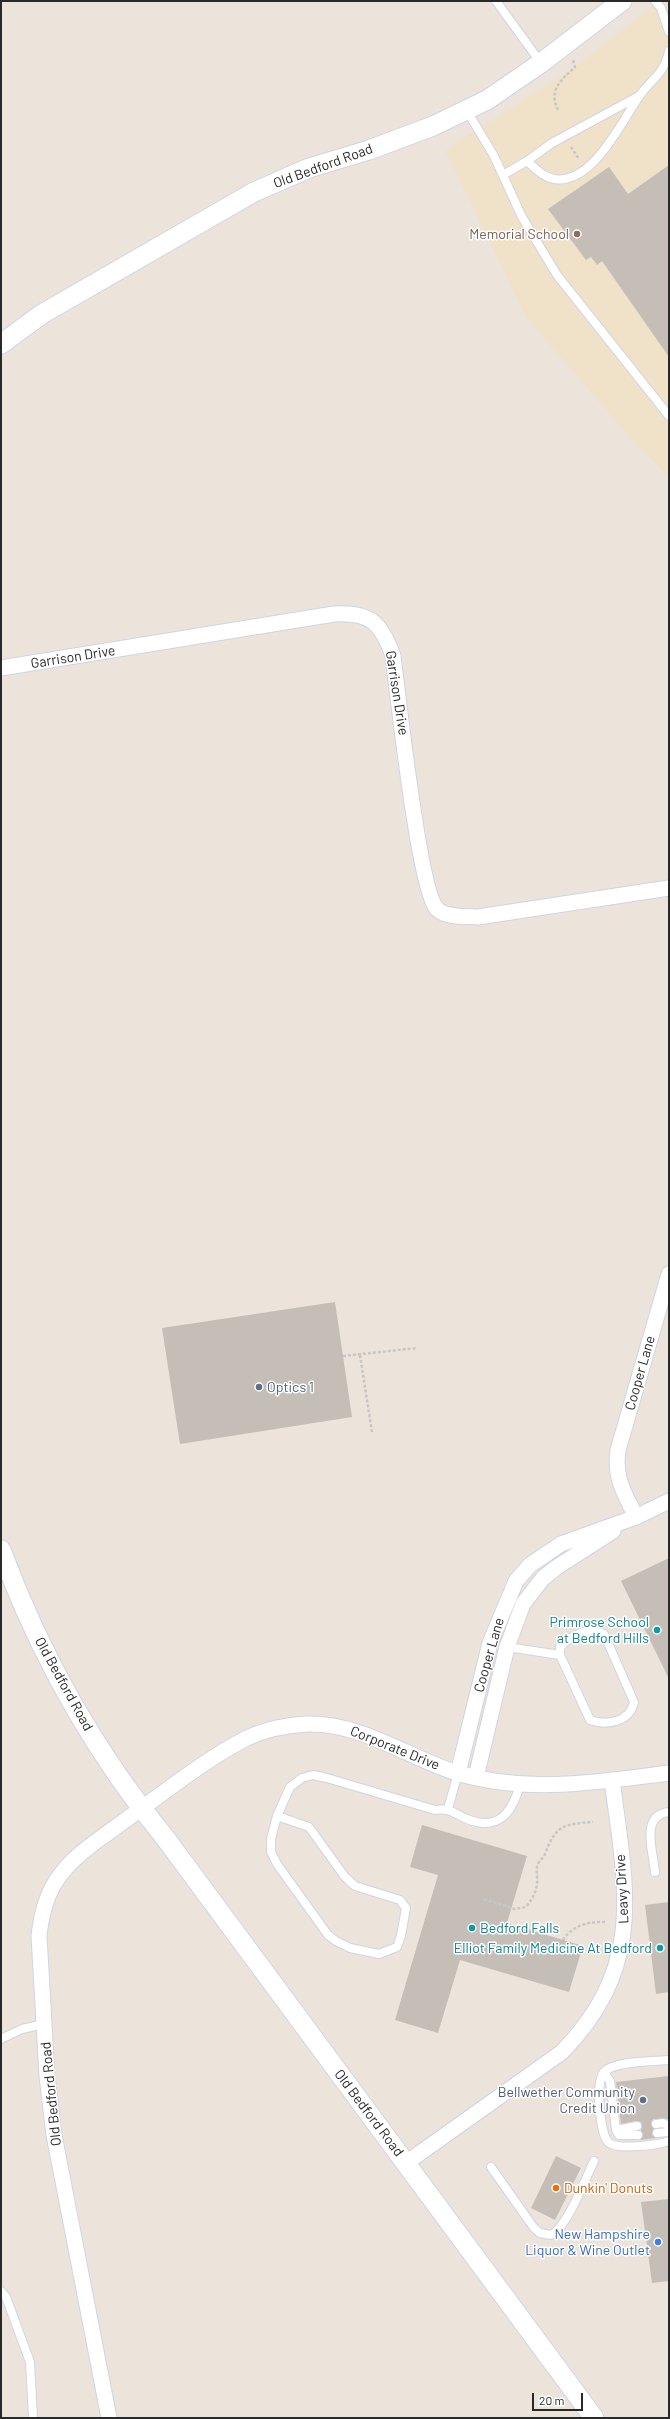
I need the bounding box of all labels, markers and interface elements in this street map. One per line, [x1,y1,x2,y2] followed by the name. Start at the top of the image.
[271,140,375,192] street label: Old Bedford Road
[469,226,569,242] place label: Memorial School
[572,229,582,239] marker: Memorial School
[30,642,116,672] street label: Garrison Drive
[382,650,412,736] street label: Garrison Drive
[621,1334,659,1412] street label: Cooper Lane
[267,1379,314,1395] place label: Optics 1
[254,1382,264,1392] marker: Optics 1
[549,1614,649,1646] place label: Primrose School at Bedford Hills
[470,1616,508,1694] street label: Cooper Lane
[652,1625,662,1635] marker: Primrose School at Bedford Hills
[31,1634,97,1734] street label: Old Bedford Road
[348,1722,442,1774] street label: Corporate Drive
[612,1854,632,1924] street label: Leavy Drive
[480,1920,559,1936] place label: Bedford Falls
[467,1923,477,1933] marker: Bedford Falls
[454,1940,652,1956] place label: Elliot Family Medicine At Bedford
[655,1943,665,1953] marker: Elliot Family Medicine At Bedford
[37,2041,65,2147] street label: Old Bedford Road
[331,2066,407,2160] street label: Old Bedford Road
[498,2084,635,2116] place label: Bellwether Community Credit Union
[638,2095,648,2105] marker: Bellwether Community Credit Union
[564,2180,653,2196] place label: Dunkin' Donuts
[551,2183,561,2193] marker: Dunkin' Donuts
[525,2226,650,2258] place label: New Hampshire Liquor & Wine Outlet
[653,2237,663,2247] marker: New Hampshire Liquor & Wine Outlet
[534,2385,585,2411] scale bar
[539,2393,565,2407] text: 20 m

